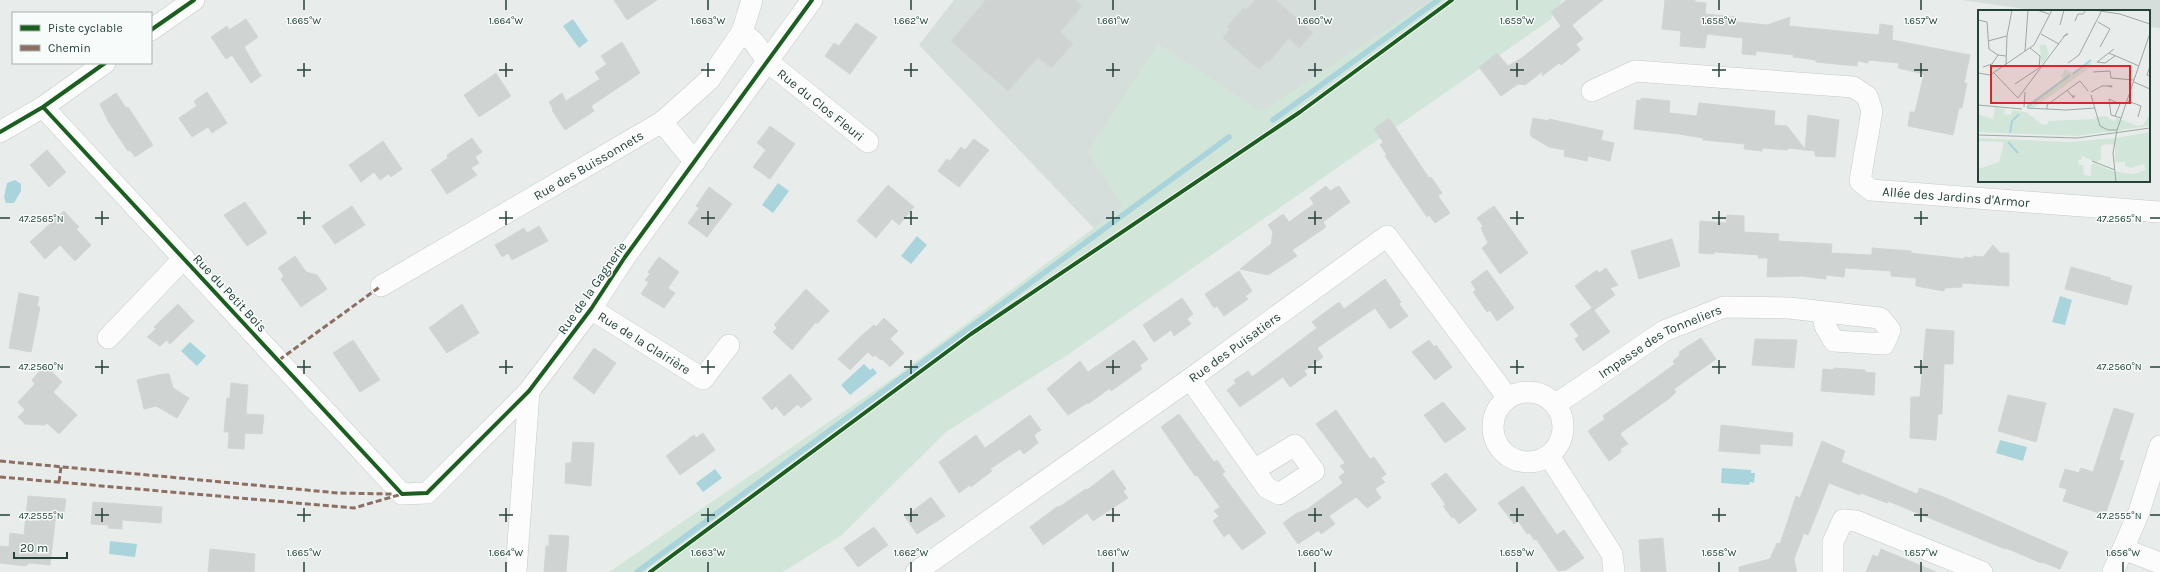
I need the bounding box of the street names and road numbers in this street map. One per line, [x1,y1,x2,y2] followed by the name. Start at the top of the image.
[775,65,867,144] street label: Rue du Clos Fleuri
[531,127,646,203] street label: Rue des Buissonnets
[1882,183,2031,210] street label: Allée des Jardins d'Armor
[554,239,630,337] street label: Rue de la Gagnerie
[190,251,270,335] street label: Rue du Petit Bois
[1595,301,1724,381] street label: Impasse des Tonneliers
[595,308,694,377] street label: Rue de la Clairière
[1186,308,1283,385] street label: Rue des Puisatiers

